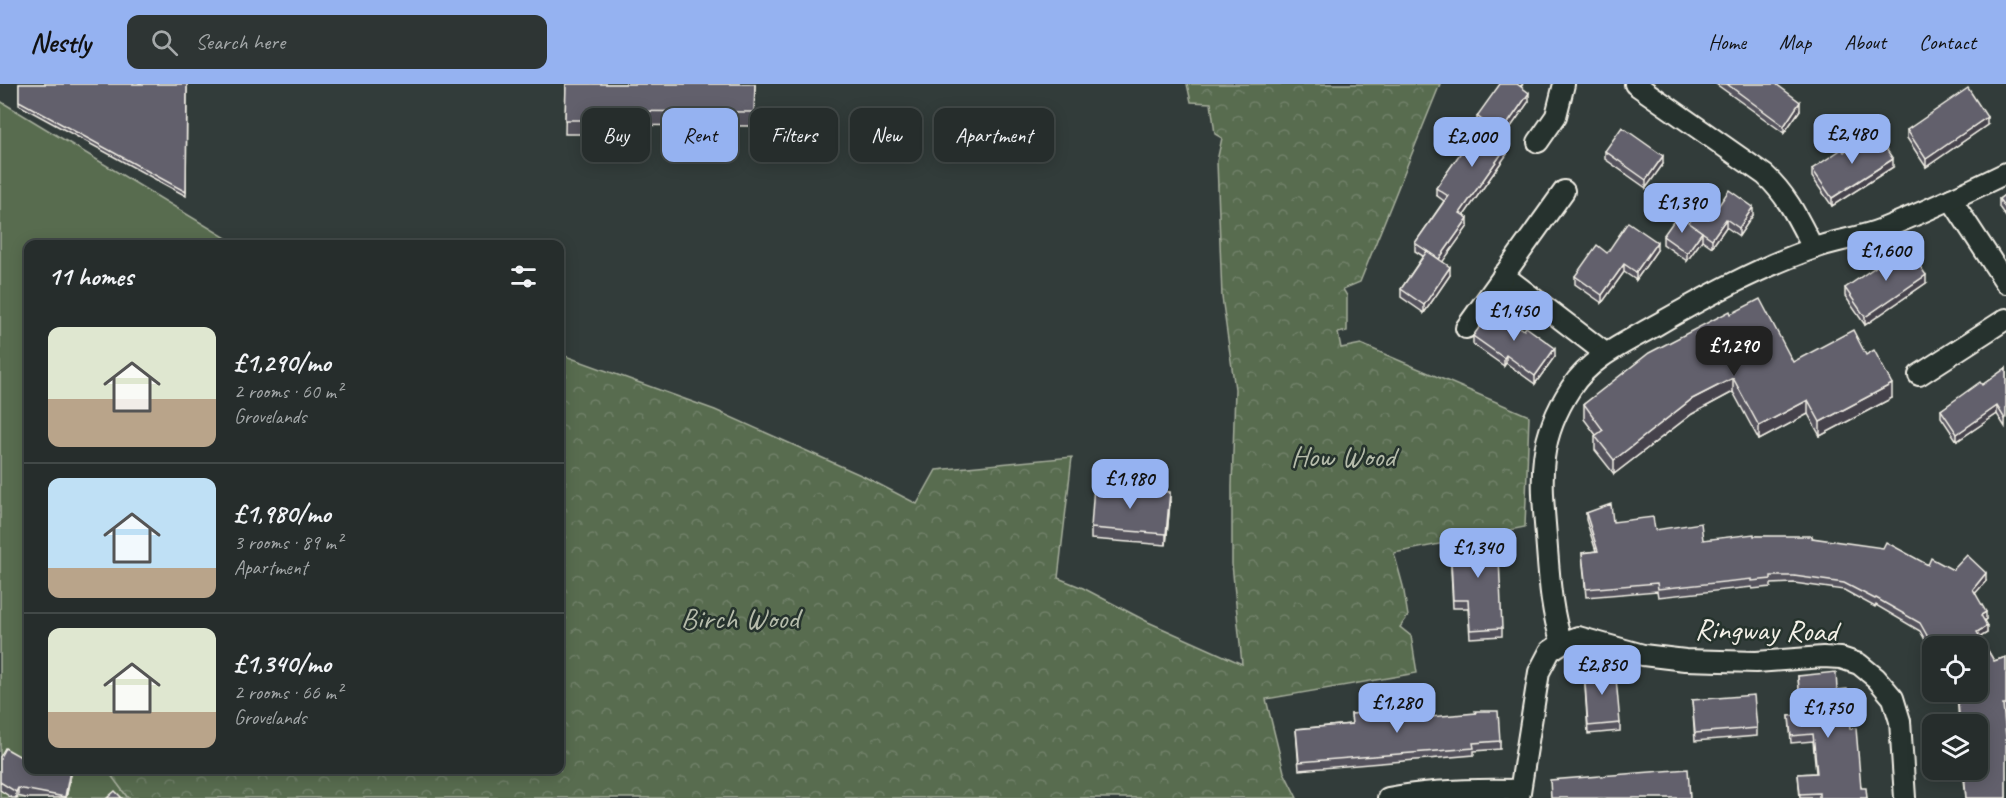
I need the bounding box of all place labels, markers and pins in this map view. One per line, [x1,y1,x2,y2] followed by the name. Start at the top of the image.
[1803,114,1901,165] pin: £2,480
[1423,117,1521,168] pin: £2,000
[1633,183,1731,234] pin: £1,390
[1837,231,1935,282] pin: £1,600
[1465,291,1563,342] pin: £1,450
[1685,326,1783,377] pin: £1,290
[1081,459,1179,510] pin: £1,980
[1429,528,1527,579] pin: £1,340
[1553,645,1651,696] pin: £2,850
[1348,683,1446,734] pin: £1,280
[1779,688,1877,739] pin: £1,750

